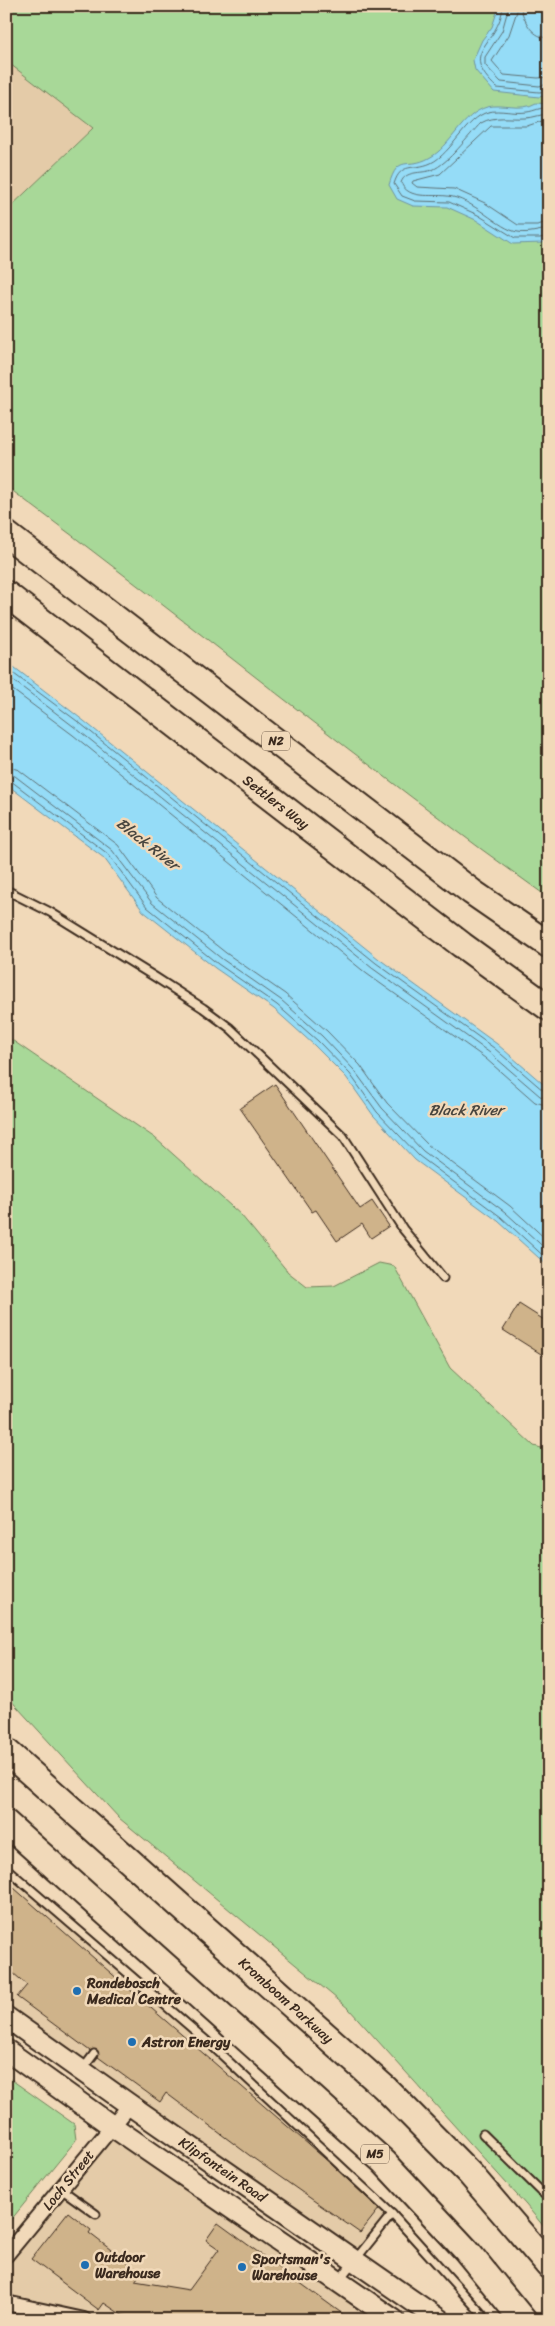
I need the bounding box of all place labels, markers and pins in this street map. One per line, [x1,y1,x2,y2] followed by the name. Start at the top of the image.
[86,1971,182,2012] place label: Rondebosch Medical Centre
[71,1985,83,1997] marker: Rondebosch Medical Centre
[141,2030,231,2055] place label: Astron Energy
[126,2036,138,2048] marker: Astron Energy
[94,2245,161,2286] place label: Outdoor Warehouse
[251,2247,331,2288] place label: Sportsman's Warehouse
[79,2259,91,2271] marker: Outdoor Warehouse
[236,2261,248,2273] marker: Sportsman's Warehouse

